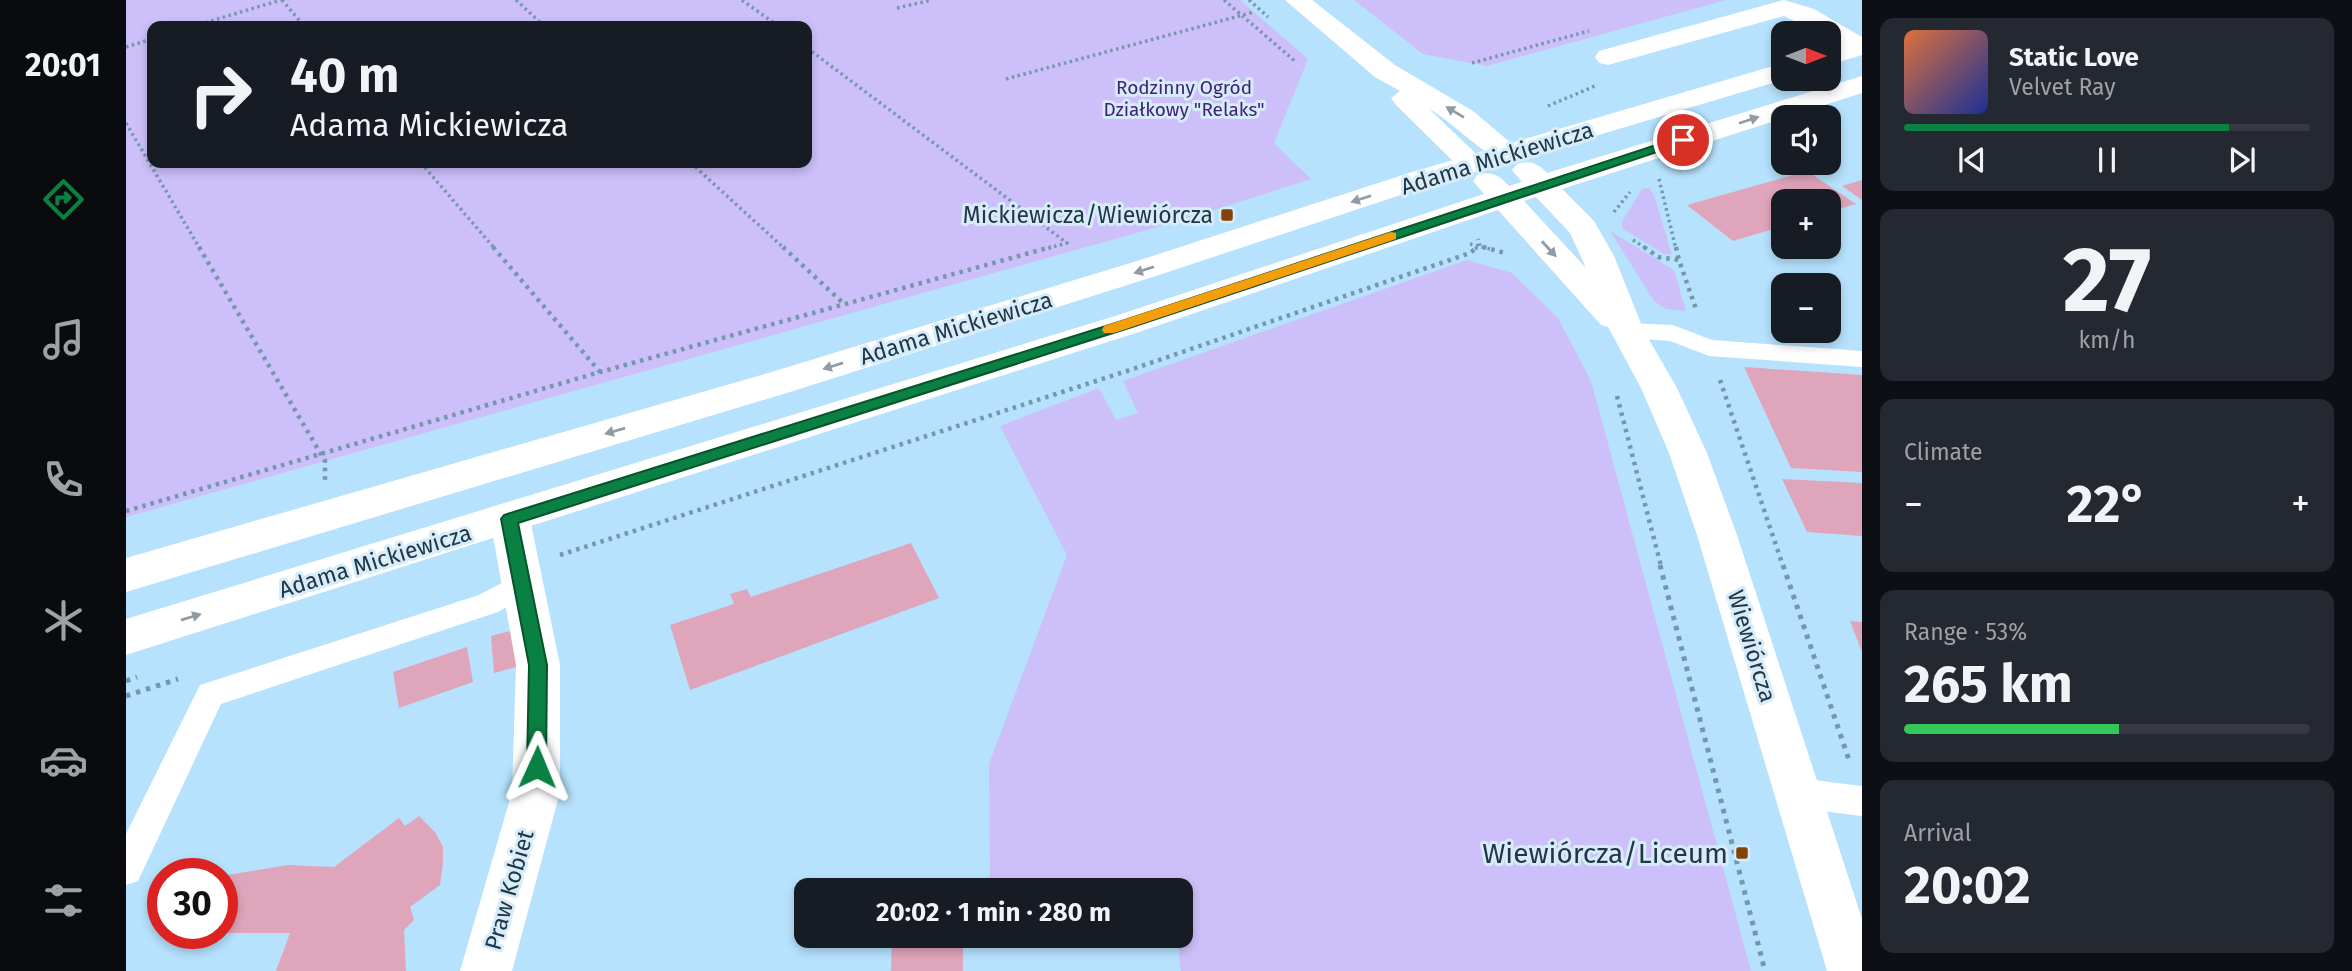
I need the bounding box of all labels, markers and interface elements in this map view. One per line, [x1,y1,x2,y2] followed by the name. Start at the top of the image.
[1771,21,1841,91] north arrow
[1771,21,1841,343] map controls
[2009,42,2139,73] text: Static Love
[25,46,101,84] text: 20:01
[290,46,399,105] text: 40 m
[175,49,266,140] icon: right
[2009,73,2116,101] text: Velvet Ray
[1103,76,1265,121] park label: Rodzinny Ogród Działkowy "Relaks"
[1771,105,1841,175] button: sound
[290,106,568,144] text: Adama Mickiewicza
[1445,106,1464,119] one-way arrow
[1653,110,1713,170] pin
[1738,114,1759,124] one-way arrow
[1397,115,1597,201] street label: Adama Mickiewicza
[1664,121,1702,159] icon: arrive
[1953,141,1991,179] icon: previous
[2088,141,2126,179] icon: pause
[2223,141,2261,179] icon: next
[39,175,88,224] icon: directions
[1771,189,1841,259] button: +
[1350,195,1371,205] one-way arrow
[963,201,1213,229] place label: Mickiewicza/Wiewiórcza
[1219,207,1235,223] marker: Mickiewicza/Wiewiórcza
[2063,226,2151,335] text: 27
[1541,240,1557,258] one-way arrow
[1133,265,1154,275] one-way arrow
[1771,273,1841,343] button: −
[856,285,1056,371] street label: Adama Mickiewicza
[39,315,88,364] icon: music
[2079,326,2135,354] text: km/h
[823,361,844,372] one-way arrow
[604,426,625,436] one-way arrow
[1904,438,1983,466] text: Climate
[39,455,88,504] icon: phone
[2067,473,2147,536] text: 22°
[1904,481,1923,527] text: −
[2291,481,2310,527] text: +
[275,518,475,604] street label: Adama Mickiewicza
[1722,587,1782,705] street label: Wiewiórcza
[39,596,88,645] icon: climate
[181,611,202,621] one-way arrow
[1904,618,2027,646] text: Range · 53%
[1904,653,2073,716] text: 265 km
[500,730,574,804] position arrow
[39,736,88,785] icon: car
[1904,819,1971,847] text: Arrival
[479,826,540,953] street label: Praw Kobiet
[1482,837,1728,870] place label: Wiewiórcza/Liceum
[1734,845,1750,861] marker: Wiewiórcza/Liceum
[1904,854,2031,917] text: 20:02
[147,858,238,949] speed limit sign: 30
[39,876,88,925] icon: filters
[876,897,1111,928] text: 20:02 · 1 min · 280 m

